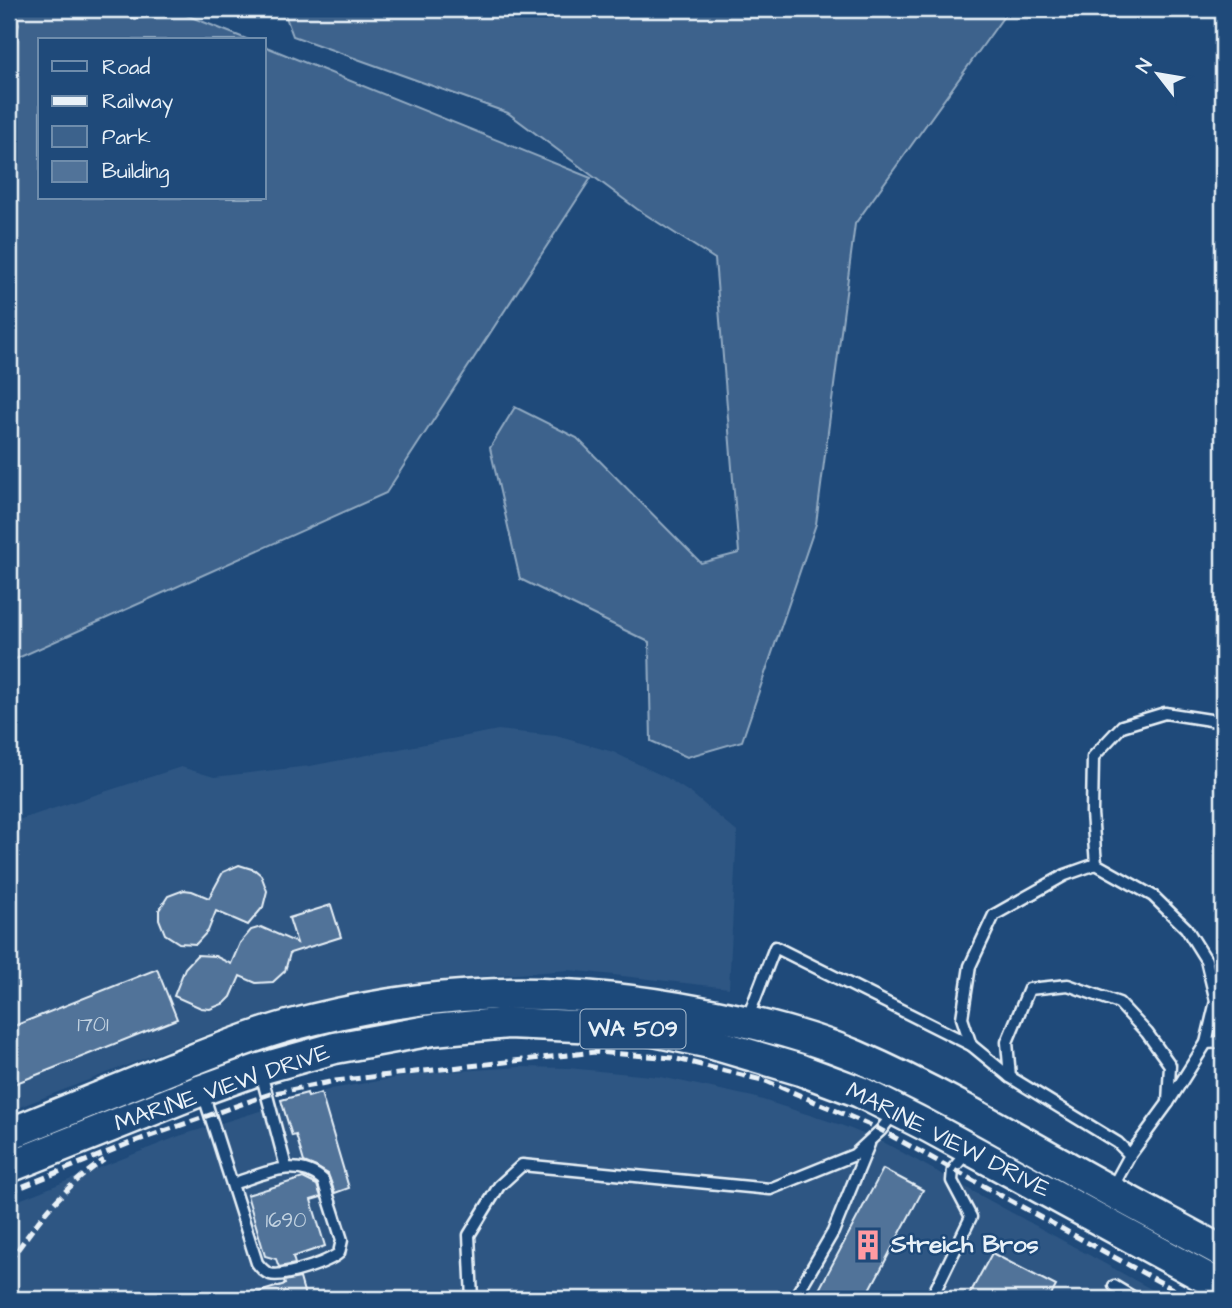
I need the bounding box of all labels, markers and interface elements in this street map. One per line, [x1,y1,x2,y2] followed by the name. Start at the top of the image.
[38,38,266,200] legend
[1124,38,1194,108] north arrow
[102,53,150,82] text: Road
[1130,54,1159,78] text: N
[102,87,174,118] text: Railway
[102,123,151,152] text: Park
[102,157,170,188] text: Building
[77,1010,109,1039] house number: 1701
[580,1010,686,1048] road number: WA 509
[110,1035,334,1141] street label: MARINE VIEW DRIVE
[840,1074,1056,1206] street label: MARINE VIEW DRIVE
[265,1206,307,1235] house number: 1690
[851,1228,885,1262] building icon: Streich Bros
[890,1228,1039,1262] place label: Streich Bros

